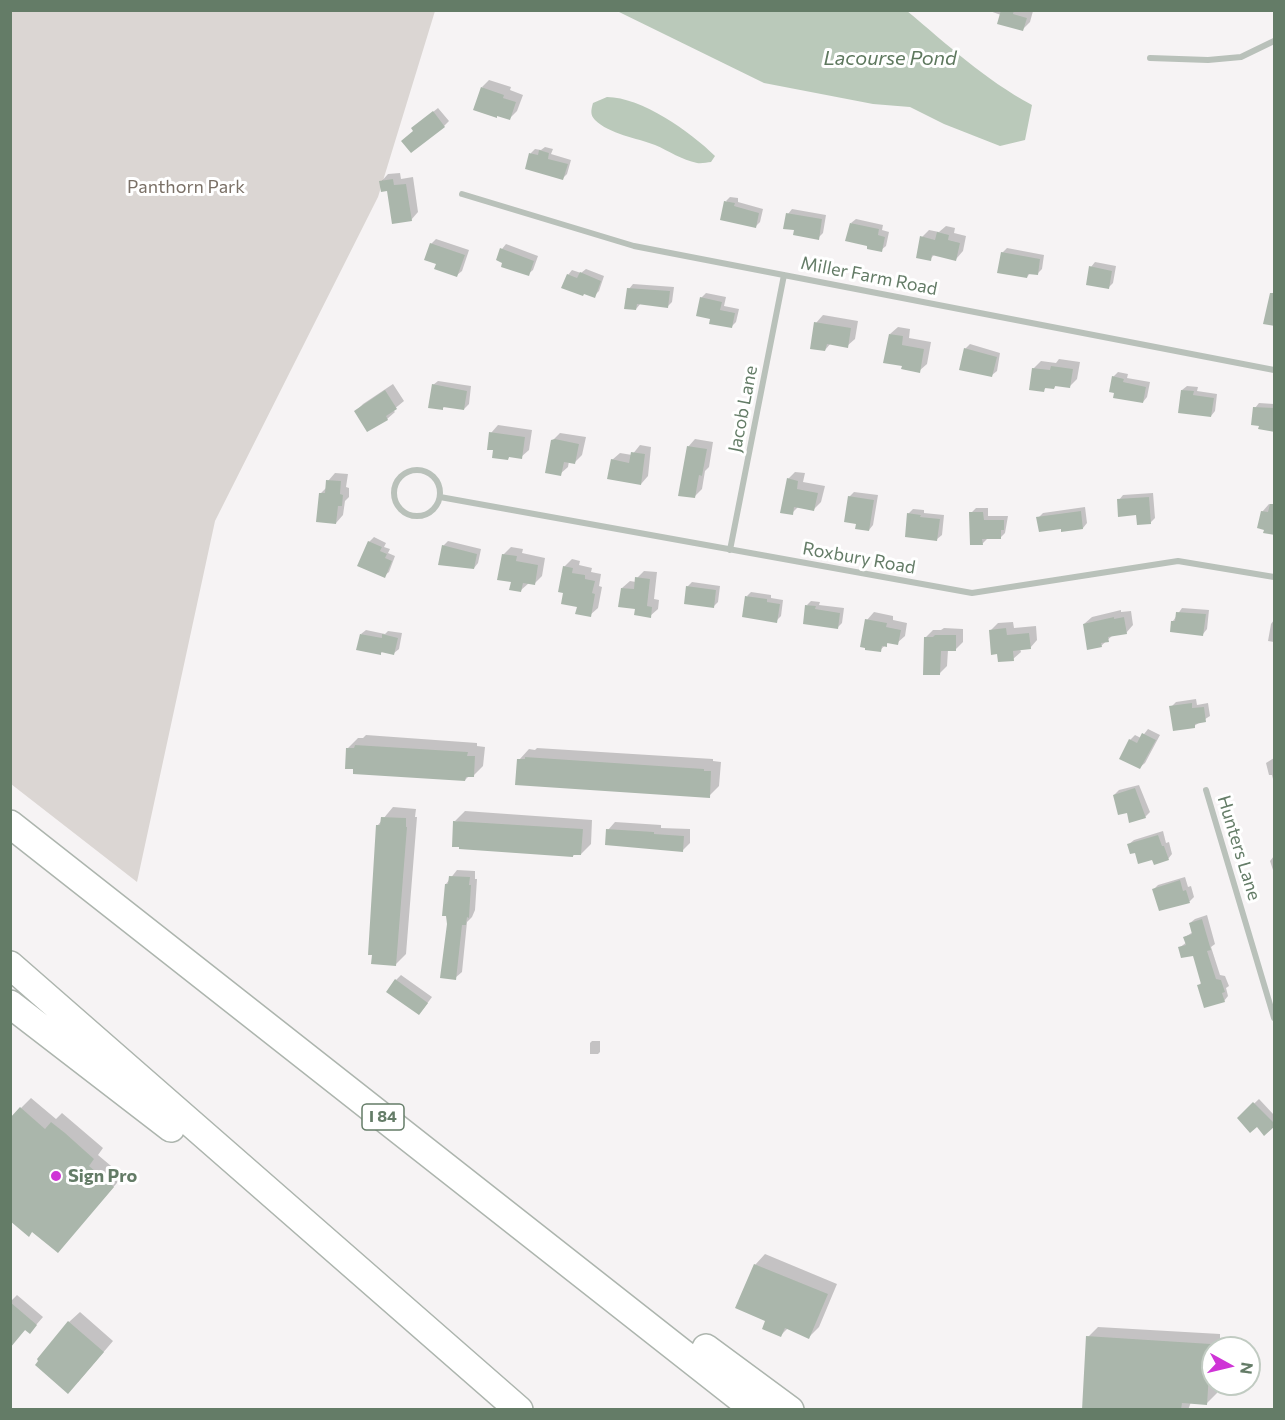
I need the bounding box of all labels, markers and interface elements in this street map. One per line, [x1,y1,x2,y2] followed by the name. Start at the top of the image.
[823,46,957,70] water label: Lacourse Pond
[127,176,245,198] park label: Panthorn Park
[799,252,939,300] street label: Miller Farm Road
[724,364,762,454] street label: Jacob Lane
[801,537,917,579] street label: Roxbury Road
[1213,793,1265,903] street label: Hunters Lane
[362,1104,404,1130] road number: I 84
[68,1165,137,1187] place label: Sign Pro
[49,1169,63,1183] marker: Sign Pro
[1201,1336,1261,1396] north arrow
[1237,1361,1258,1376] text: N

